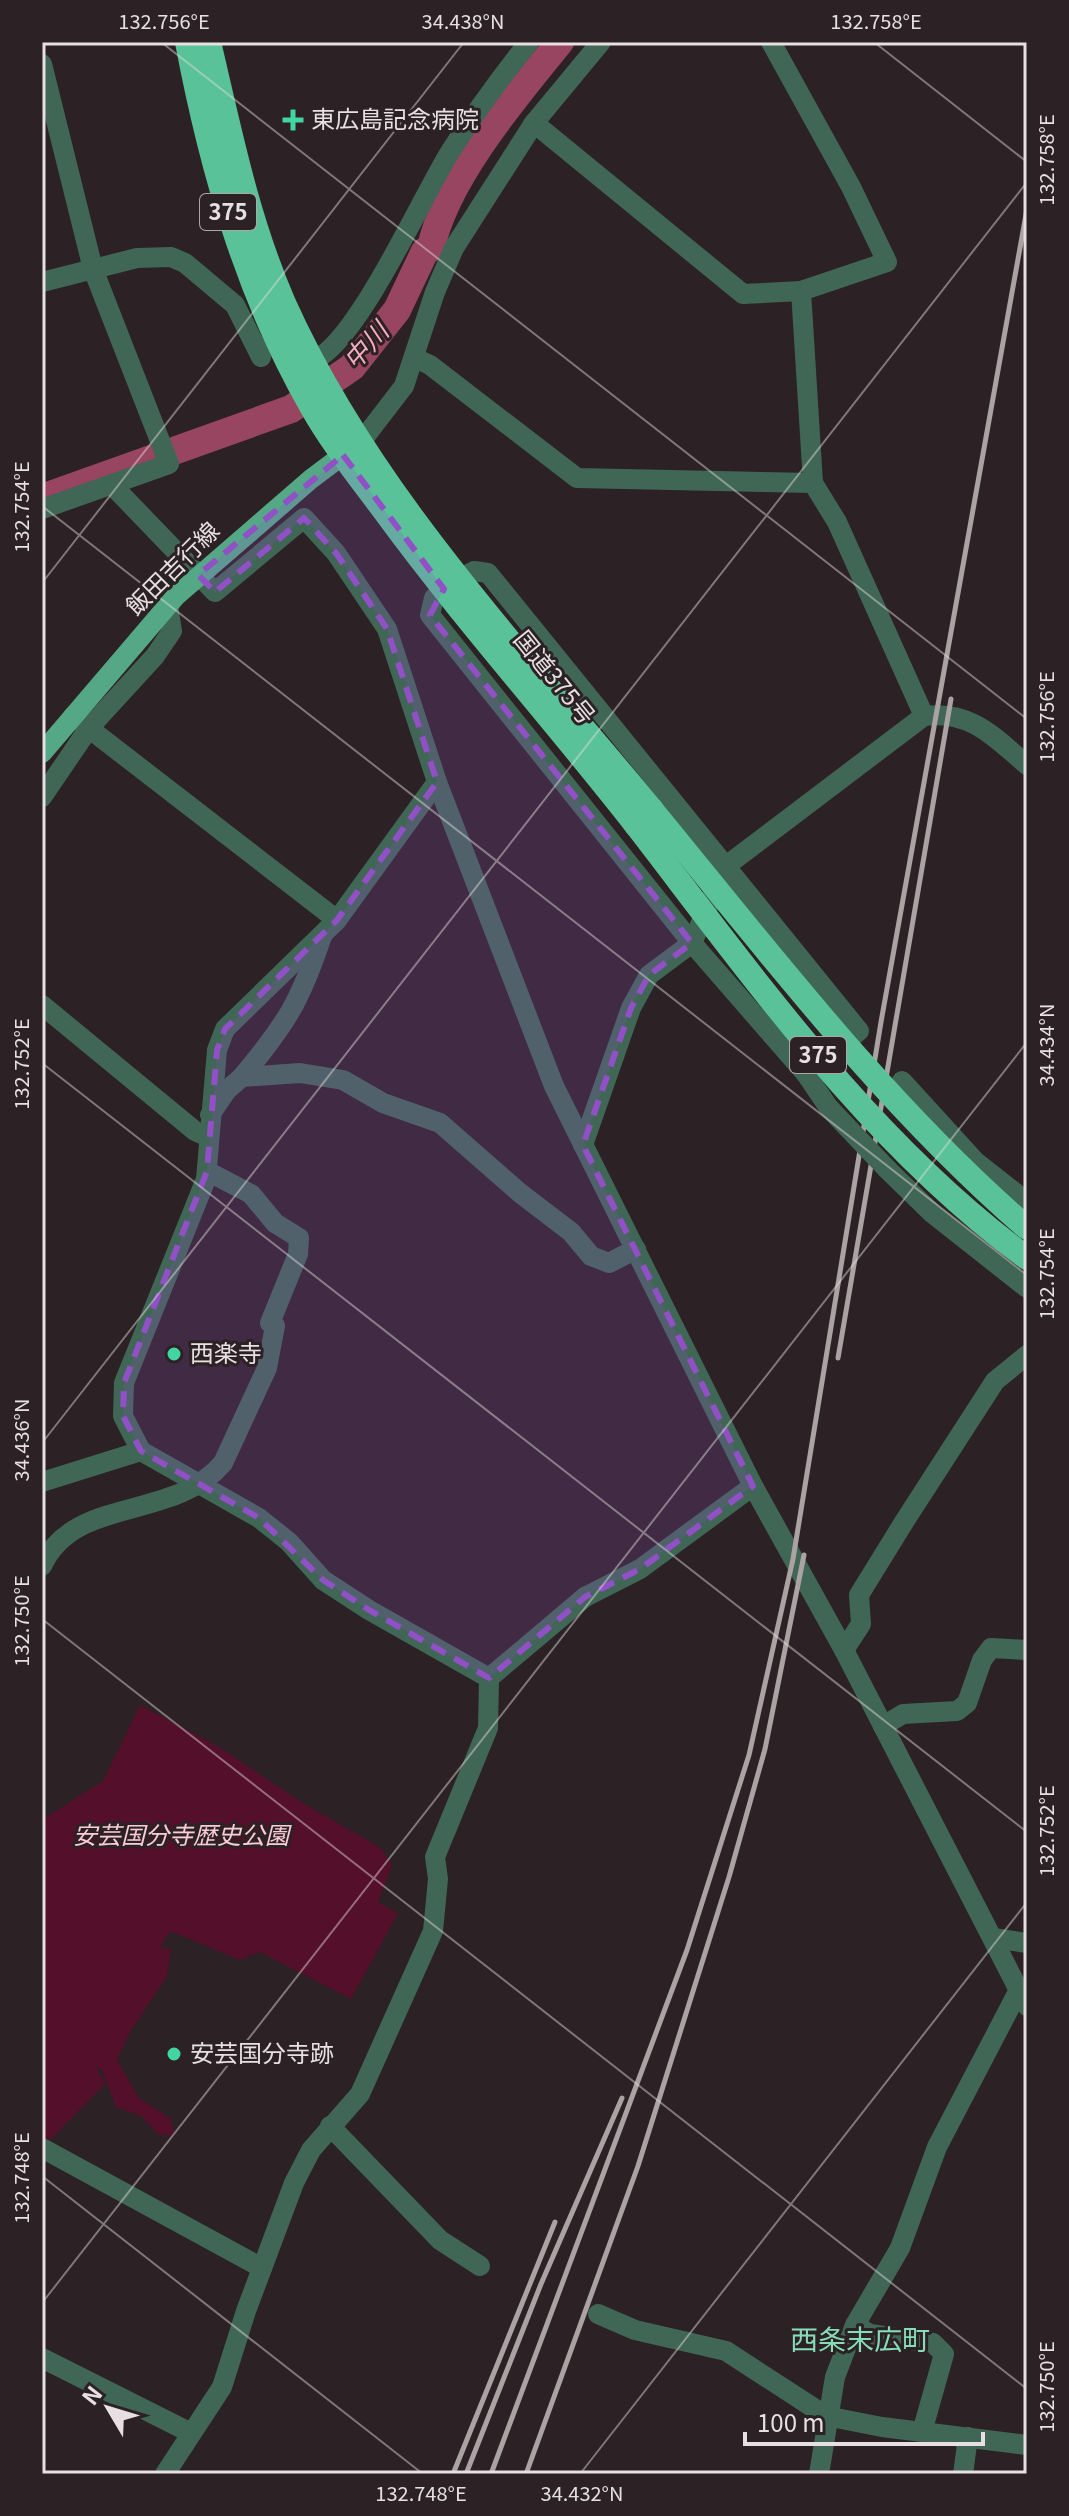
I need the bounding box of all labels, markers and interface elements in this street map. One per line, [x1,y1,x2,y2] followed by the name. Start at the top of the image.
[118,6,210,35] text: 132.756°E
[422,6,504,35] text: 34.438°N
[830,6,922,35] text: 132.758°E
[311,100,479,135] place label: 東広島記念病院
[282,109,304,131] marker: 東広島記念病院
[1031,114,1060,206] text: 132.758°E
[200,194,256,230] road number: 375
[333,310,397,376] water label: 中川
[6,461,35,553] text: 132.754°E
[116,512,226,622] street label: 飯田吉行線
[507,622,605,731] street label: 国道375号
[1031,671,1060,763] text: 132.756°E
[1031,1004,1060,1086] text: 34.434°N
[6,1018,35,1110] text: 132.752°E
[790,1037,846,1073] road number: 375
[1031,1228,1060,1320] text: 132.754°E
[190,1334,262,1369] place label: 西楽寺
[165,1345,183,1363] marker: 西楽寺
[6,1399,35,1481] text: 34.436°N
[6,1575,35,1667] text: 132.750°E
[1031,1785,1060,1877] text: 132.752°E
[73,1816,292,1851] park label: 安芸国分寺歴史公園
[190,2034,334,2069] place label: 安芸国分寺跡
[165,2045,183,2063] marker: 安芸国分寺跡
[6,2132,35,2224] text: 132.748°E
[790,2318,930,2358] district label: 西条末広町
[1031,2341,1060,2433] text: 132.750°E
[68,2368,148,2448] north arrow
[73,2378,108,2411] text: N
[745,2396,983,2446] scale bar
[757,2404,825,2439] text: 100 m
[375,2478,467,2507] text: 132.748°E
[541,2478,623,2507] text: 34.432°N

